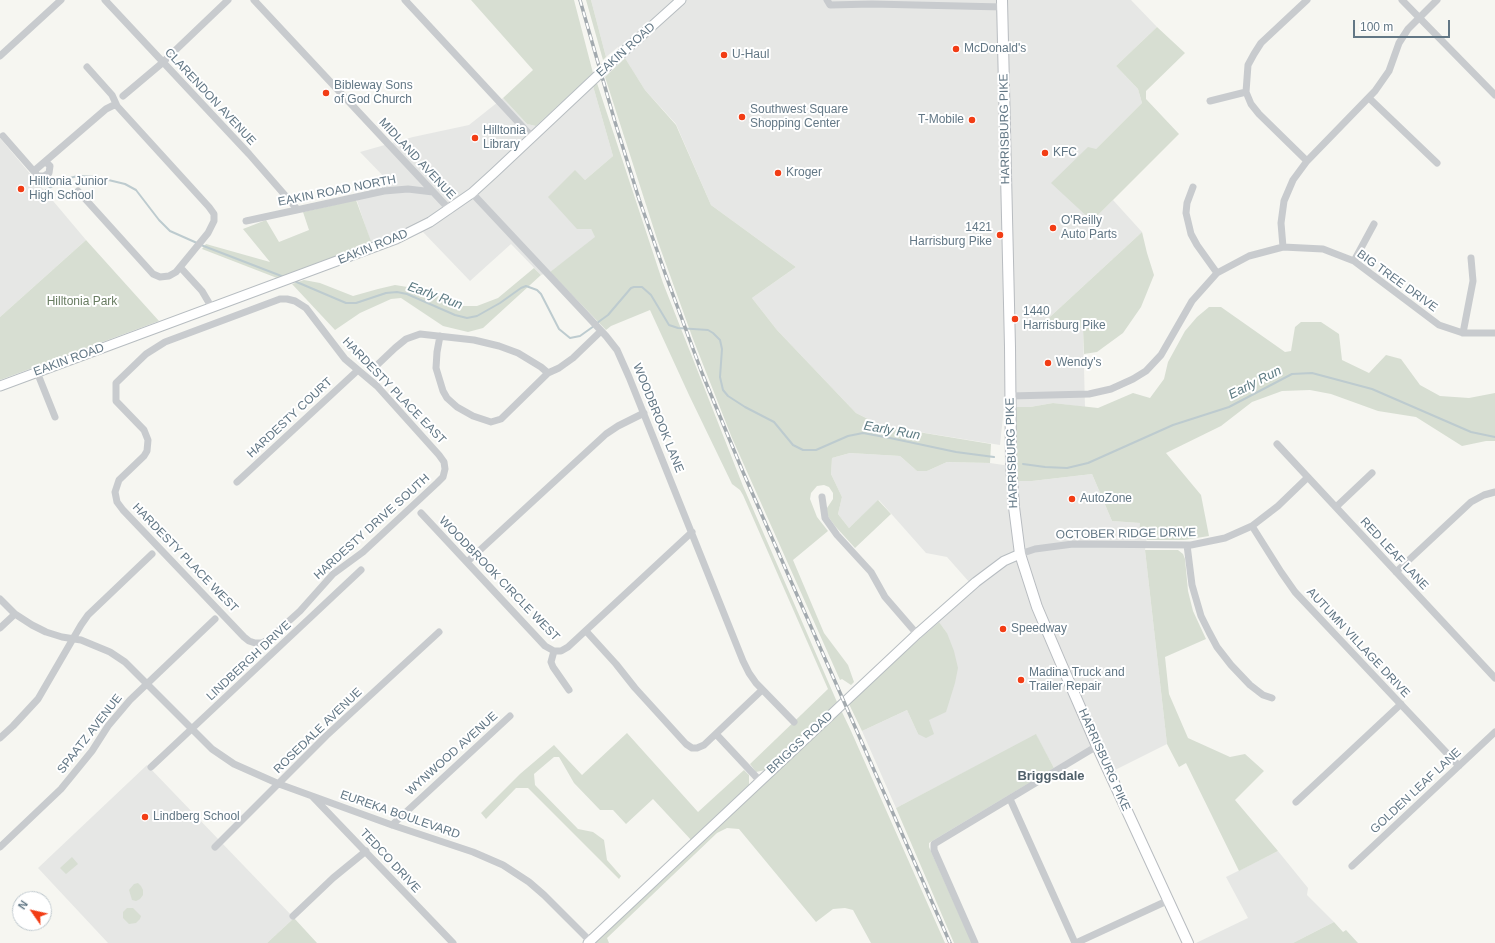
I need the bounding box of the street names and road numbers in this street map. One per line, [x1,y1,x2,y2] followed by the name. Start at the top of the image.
[594,20,658,80] street label: EAKIN ROAD
[161,46,259,148] street label: CLARENDON AVENUE
[997,74,1013,184] street label: HARRISBURG PIKE
[376,115,458,203] street label: MIDLAND AVENUE
[277,173,397,209] street label: EAKIN ROAD NORTH
[336,226,410,268] street label: EAKIN ROAD
[1354,247,1440,315] street label: BIG TREE DRIVE
[339,335,449,447] street label: HARDESTY PLACE EAST
[32,341,106,379] street label: EAKIN ROAD
[629,361,687,475] street label: WOODBROOK LANE
[244,375,336,461] street label: HARDESTY COURT
[1003,397,1021,509] street label: HARRISBURG PIKE
[311,471,433,583] street label: HARDESTY DRIVE SOUTH
[129,500,241,616] street label: HARDESTY PLACE WEST
[436,514,562,644] street label: WOODBROOK CIRCLE WEST
[1357,515,1431,593] street label: RED LEAF LANE
[1056,526,1196,542] street label: OCTOBER RIDGE DRIVE
[1303,585,1413,701] street label: AUTUMN VILLAGE DRIVE
[204,618,294,704] street label: LINDBERGH DRIVE
[271,685,365,777] street label: ROSEDALE AVENUE
[55,691,125,777] street label: SPAATZ AVENUE
[1075,707,1133,813] street label: HARRISBURG PIKE
[403,709,501,799] street label: WYNWOOD AVENUE
[764,709,836,777] street label: BRIGGS ROAD
[1368,745,1464,837] street label: GOLDEN LEAF LANE
[338,788,462,842] street label: EUREKA BOULEVARD
[357,826,423,896] street label: TEDCO DRIVE

